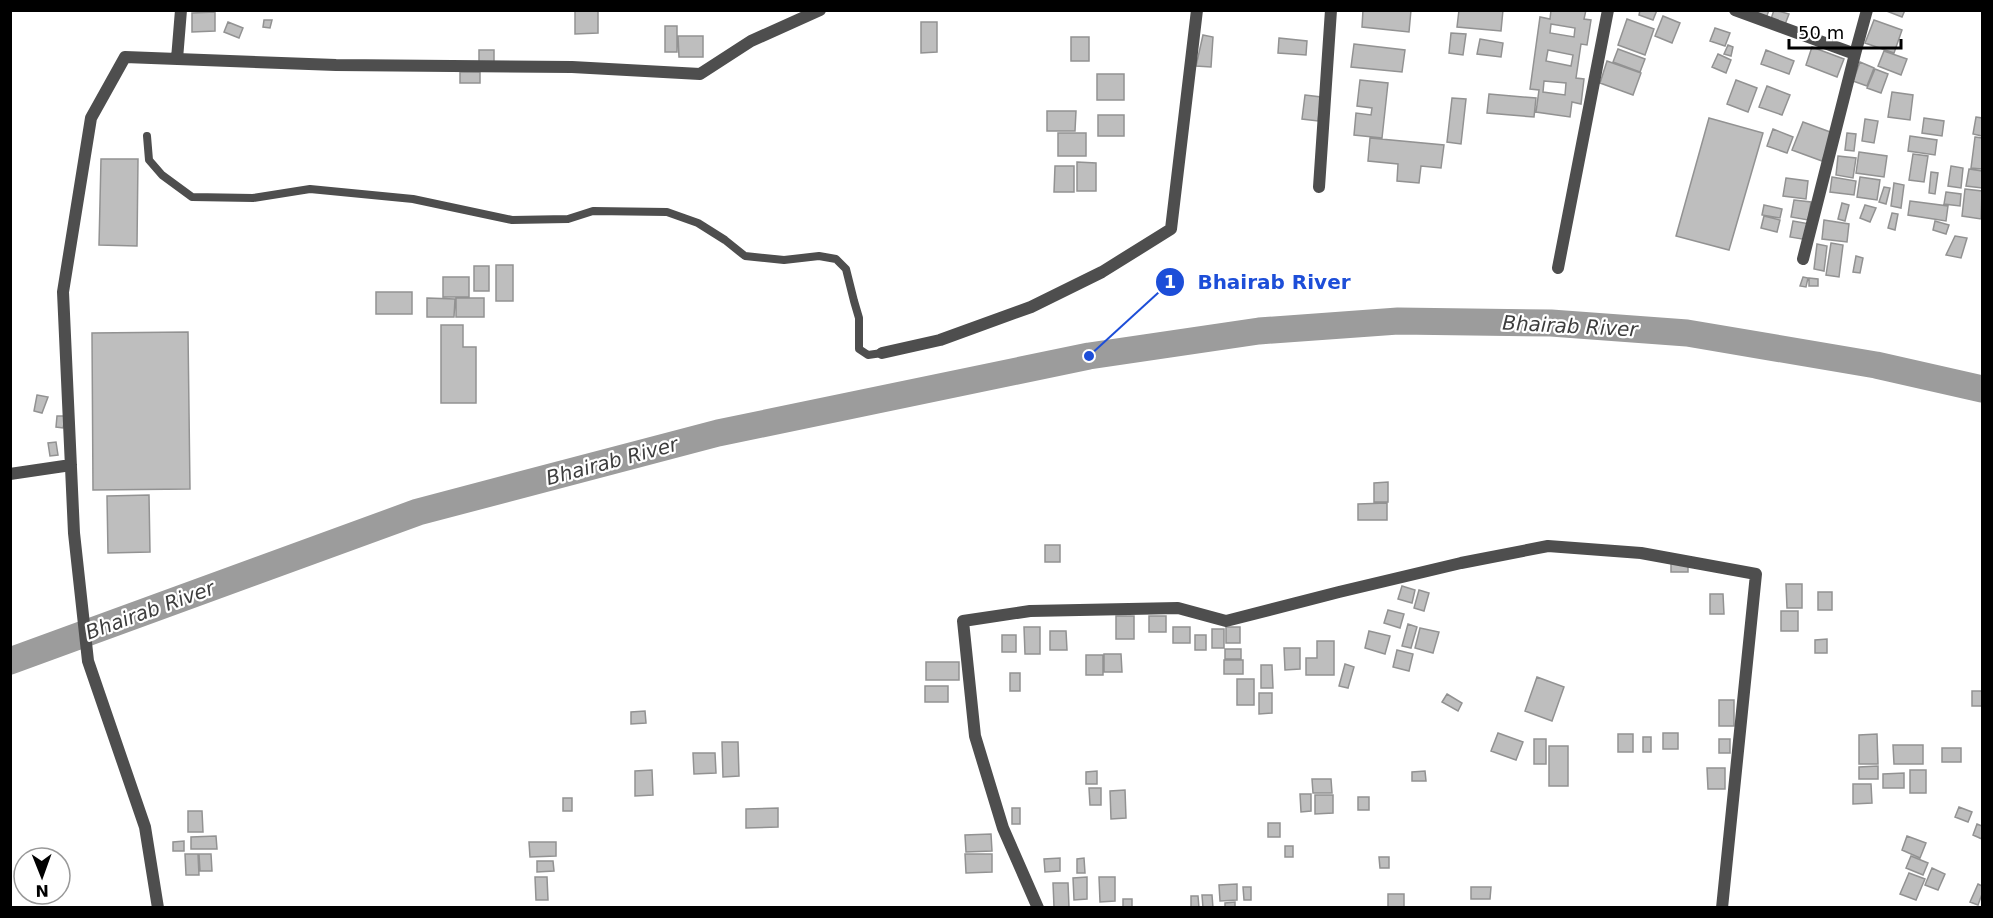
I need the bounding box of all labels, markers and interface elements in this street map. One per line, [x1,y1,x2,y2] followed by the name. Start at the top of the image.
[1789,12,1902,50] scale bar
[1798,22,1844,43] text: 50 m
[1155,263,1363,301] callout: Bhairab River
[1197,270,1351,294] text: Bhairab River
[1164,271,1176,292] text: 1
[1502,310,1640,342] water label: Bhairab River
[543,431,682,490] water label: Bhairab River
[82,575,219,644] water label: Bhairab River
[12,846,72,906] north arrow
[35,881,49,900] text: N

